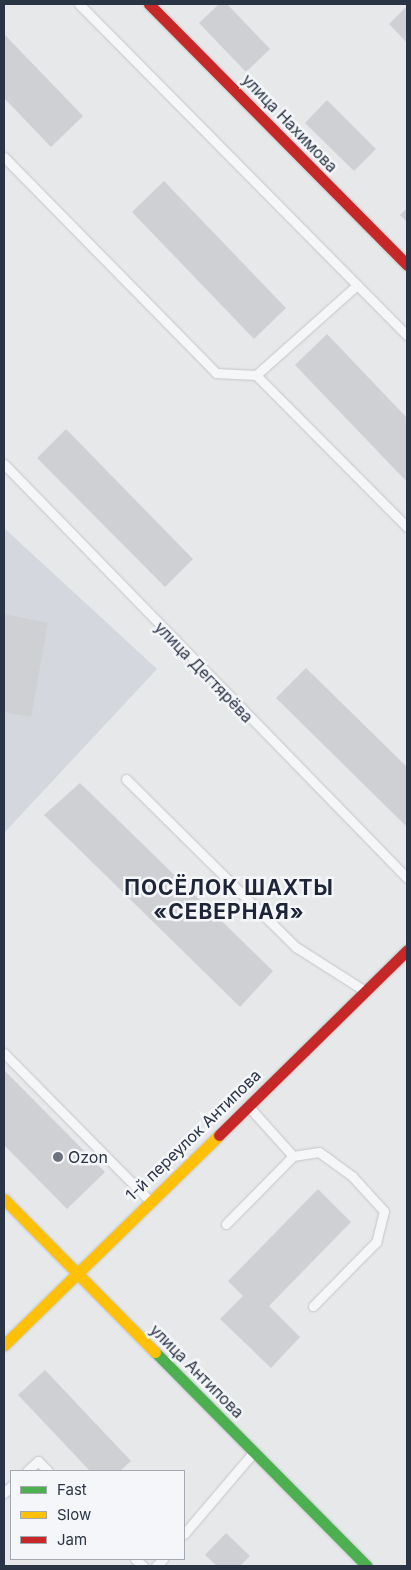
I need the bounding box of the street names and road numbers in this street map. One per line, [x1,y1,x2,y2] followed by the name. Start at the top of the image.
[238,70,342,176] street label: улица Нахимова
[151,617,257,727] street label: улица Дегтярёва
[121,1065,265,1205] street label: 1-й переулок Антипова
[146,1320,248,1422] street label: улица Антипова

